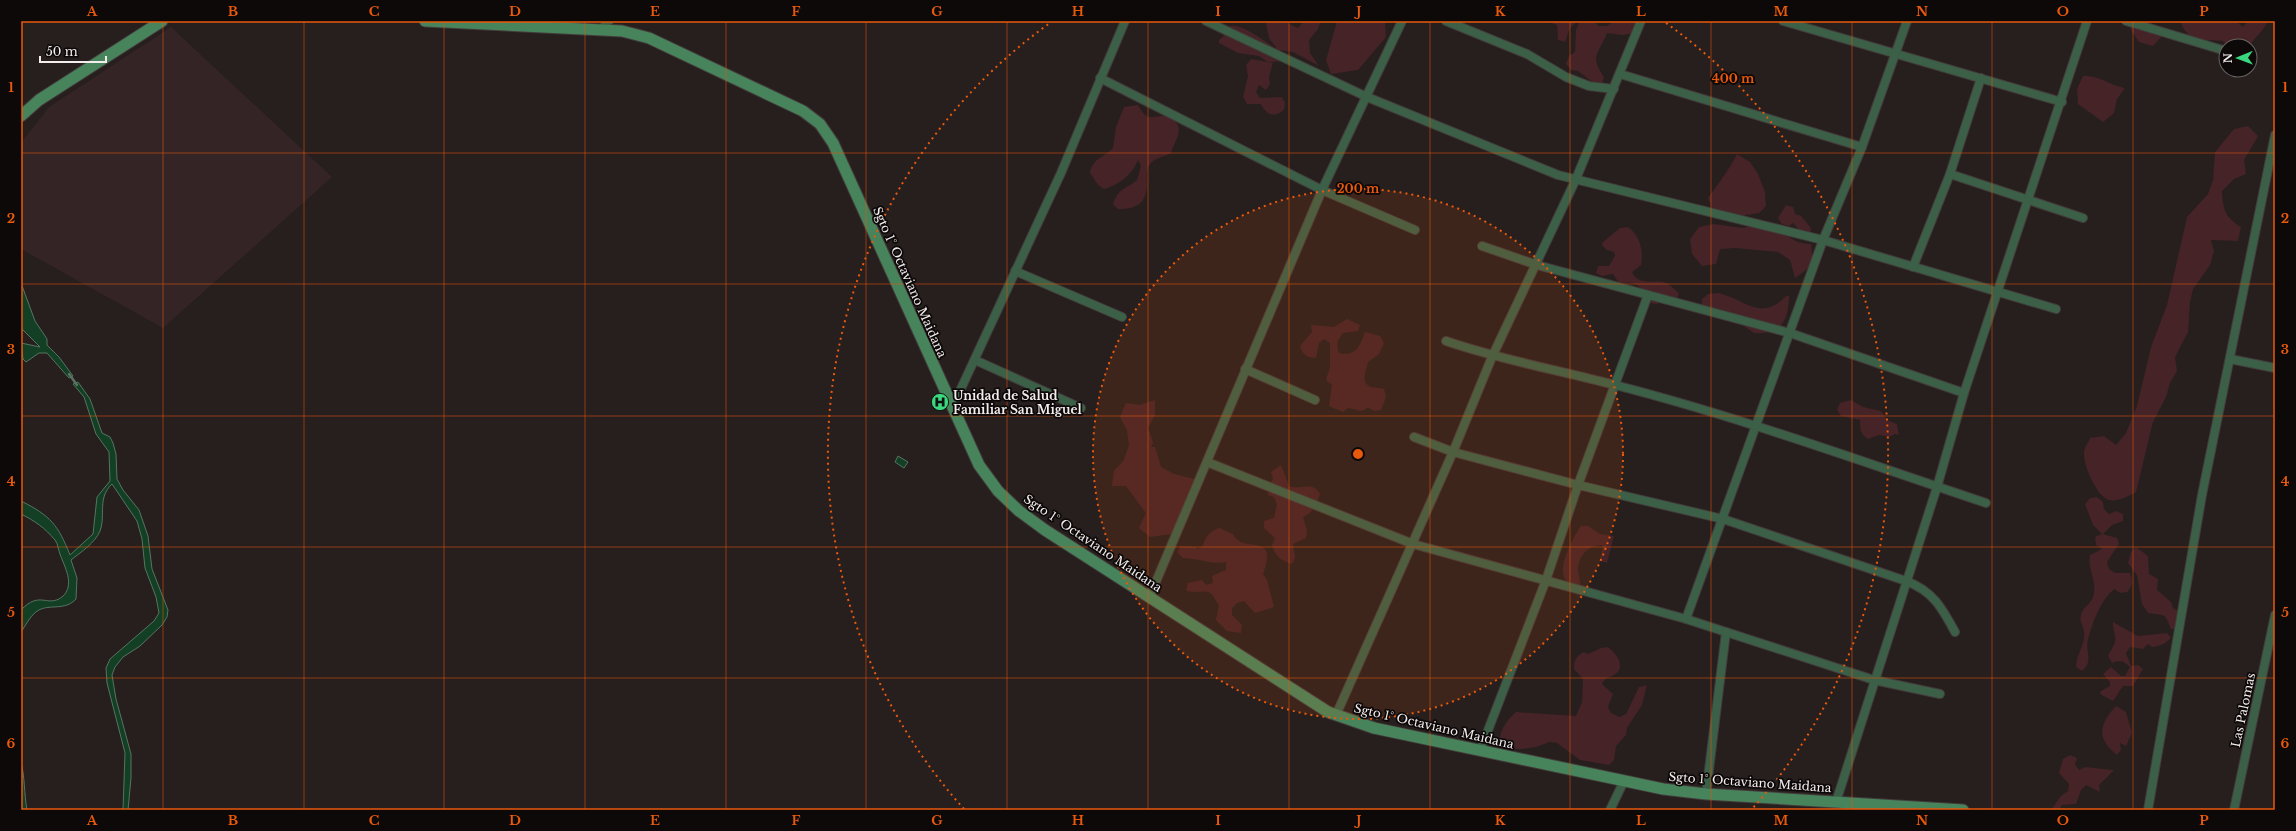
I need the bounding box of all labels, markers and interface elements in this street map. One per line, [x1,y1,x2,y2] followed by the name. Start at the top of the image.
[86,3,98,20] text: A
[228,3,238,20] text: B
[369,3,380,20] text: C
[509,3,521,20] text: D
[650,3,660,20] text: E
[792,3,801,20] text: F
[931,3,943,20] text: G
[1072,3,1084,20] text: H
[1215,3,1221,20] text: I
[1353,3,1362,20] text: J
[1495,3,1506,20] text: K
[1636,3,1646,20] text: L
[1774,3,1789,20] text: M
[1916,3,1928,20] text: N
[2057,3,2069,20] text: O
[2199,3,2209,20] text: P
[40,38,106,64] scale bar
[2218,38,2258,78] north arrow
[46,44,78,59] text: 50 m
[2221,52,2235,63] text: N
[1712,71,1755,86] text: 400 m
[8,79,14,96] text: 1
[2282,79,2288,96] text: 1
[1337,181,1380,196] text: 200 m
[870,204,950,360] street label: Sgto 1° Octaviano Maidana
[7,210,15,227] text: 2
[2281,210,2289,227] text: 2
[7,341,15,358] text: 3
[2281,341,2289,358] text: 3
[953,388,1083,417] place label: Unidad de Salud Familiar San Miguel
[930,392,950,412] hospital icon: Unidad de Salud Familiar San Miguel
[1351,447,1365,461] centre of rings
[7,473,16,490] text: 4
[2281,473,2290,490] text: 4
[1021,491,1165,595] street label: Sgto 1° Octaviano Maidana
[7,604,15,621] text: 5
[2281,604,2289,621] text: 5
[2228,671,2258,749] street label: Las Palomas
[1353,700,1516,752] street label: Sgto 1° Octaviano Maidana
[7,735,16,752] text: 6
[2281,735,2290,752] text: 6
[1668,769,1832,795] street label: Sgto 1° Octaviano Maidana
[86,812,98,829] text: A
[228,812,238,829] text: B
[369,812,380,829] text: C
[509,812,521,829] text: D
[650,812,660,829] text: E
[792,812,801,829] text: F
[931,812,943,829] text: G
[1072,812,1084,829] text: H
[1215,812,1221,829] text: I
[1353,812,1362,829] text: J
[1495,812,1506,829] text: K
[1636,812,1646,829] text: L
[1774,812,1789,829] text: M
[1916,812,1928,829] text: N
[2057,812,2069,829] text: O
[2199,812,2209,829] text: P

